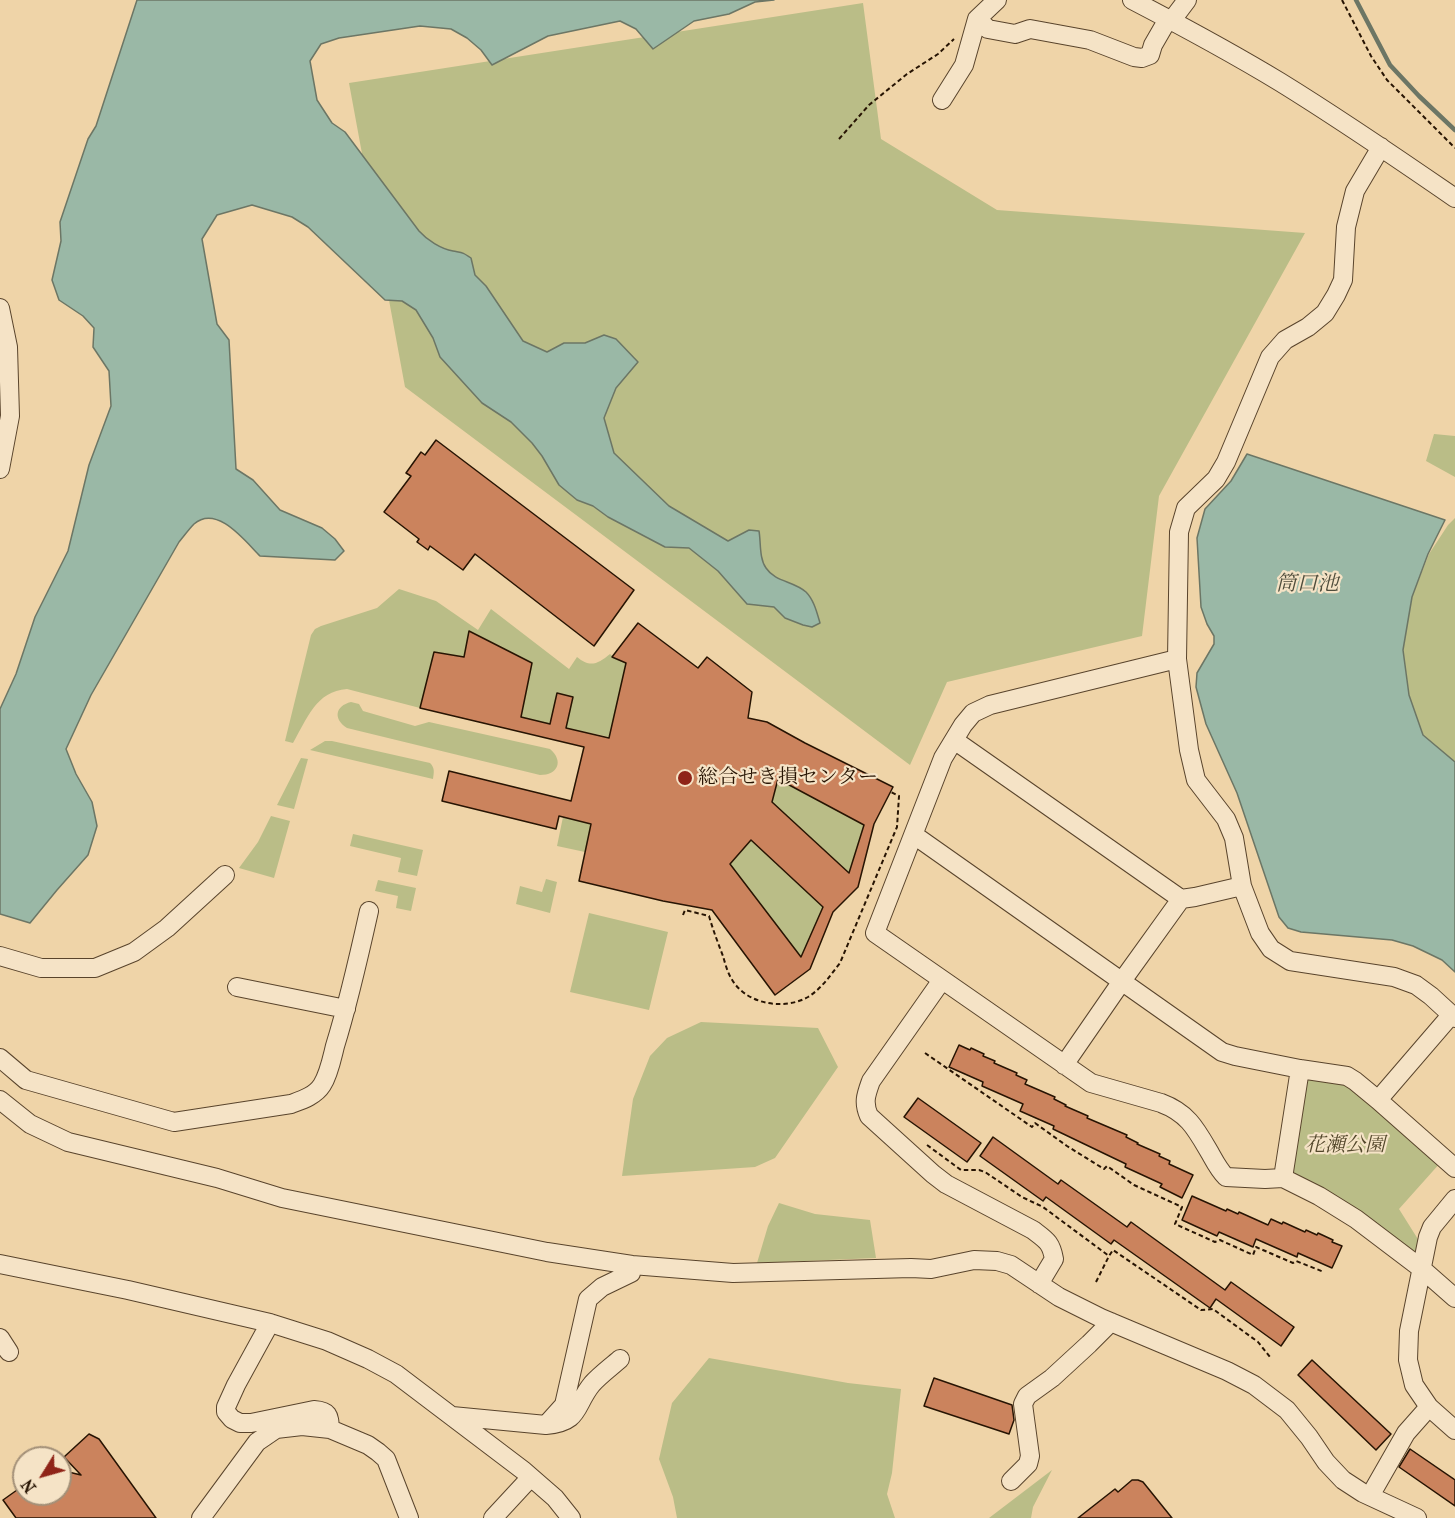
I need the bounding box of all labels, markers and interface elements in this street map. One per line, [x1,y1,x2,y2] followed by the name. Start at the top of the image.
[1276,572,1338,598] water label: 筒口池
[698,766,878,790] place label: 総合せき損センター
[676,769,694,787] marker: 総合せき損センター
[1305,1134,1385,1158] park label: 花瀬公園
[12,1446,72,1506] north arrow
[18,1475,40,1497] text: N

